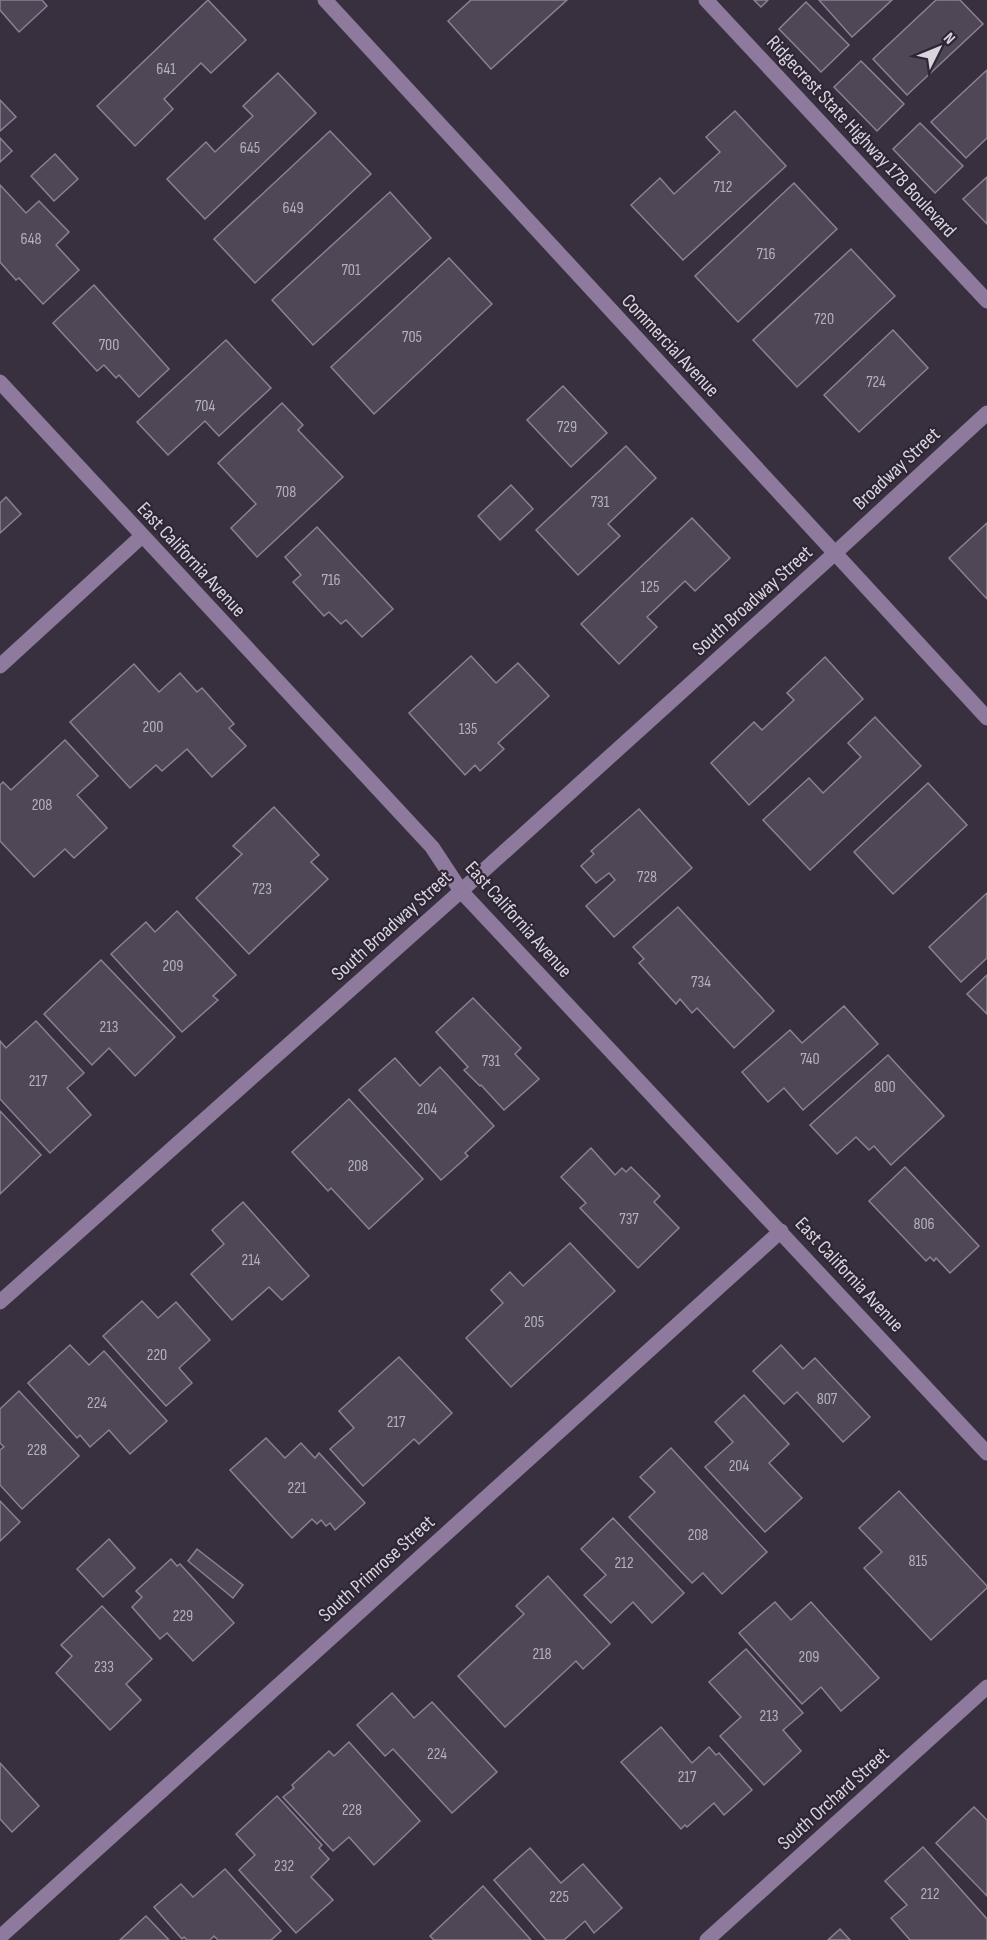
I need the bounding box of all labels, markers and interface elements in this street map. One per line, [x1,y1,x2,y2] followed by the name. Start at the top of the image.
[909,18,969,78] north arrow
[939,29,959,48] text: N
[761,31,961,243] street label: Ridgecrest State Highway 178 Boulevard
[156,60,176,79] house number: 641
[240,139,260,158] house number: 645
[714,178,732,197] house number: 712
[282,199,304,218] house number: 649
[20,230,42,249] house number: 648
[756,245,776,264] house number: 716
[341,261,361,280] house number: 701
[616,289,724,402] street label: Commercial Avenue
[814,310,834,329] house number: 720
[402,328,422,347] house number: 705
[99,336,119,355] house number: 700
[866,373,886,392] house number: 724
[195,397,215,416] house number: 704
[557,418,577,437] house number: 729
[848,422,945,515] street label: Broadway Street
[276,483,296,502] house number: 708
[591,493,610,512] house number: 731
[132,497,251,622] street label: East California Avenue
[688,541,818,661] street label: South Broadway Street
[321,571,341,590] house number: 716
[641,578,659,597] house number: 125
[143,718,163,737] house number: 200
[459,720,477,739] house number: 135
[32,796,52,815] house number: 208
[460,856,577,983] street label: East California Avenue
[327,866,457,986] street label: South Broadway Street
[637,868,657,887] house number: 728
[252,880,272,899] house number: 723
[163,957,183,976] house number: 209
[691,973,711,992] house number: 734
[100,1018,118,1037] house number: 213
[800,1050,820,1069] house number: 740
[482,1052,501,1071] house number: 731
[29,1072,48,1091] house number: 217
[874,1078,896,1097] house number: 800
[417,1100,438,1119] house number: 204
[348,1157,368,1176] house number: 208
[619,1210,639,1229] house number: 737
[790,1212,909,1337] street label: East California Avenue
[913,1215,935,1234] house number: 806
[242,1251,261,1270] house number: 214
[524,1313,544,1332] house number: 205
[147,1346,167,1365] house number: 220
[817,1390,838,1409] house number: 807
[87,1394,107,1413] house number: 224
[387,1413,406,1432] house number: 217
[27,1441,47,1460] house number: 228
[729,1457,750,1476] house number: 204
[288,1479,307,1498] house number: 221
[314,1510,440,1627] street label: South Primrose Street
[688,1526,708,1545] house number: 208
[908,1552,928,1571] house number: 815
[614,1554,634,1573] house number: 212
[173,1607,193,1626] house number: 229
[532,1645,552,1664] house number: 218
[799,1648,819,1667] house number: 209
[94,1658,114,1677] house number: 233
[760,1707,778,1726] house number: 213
[773,1742,894,1855] street label: South Orchard Street
[427,1745,447,1764] house number: 224
[678,1768,697,1787] house number: 217
[342,1801,362,1820] house number: 228
[274,1857,294,1876] house number: 232
[920,1885,940,1904] house number: 212
[549,1888,569,1907] house number: 225

